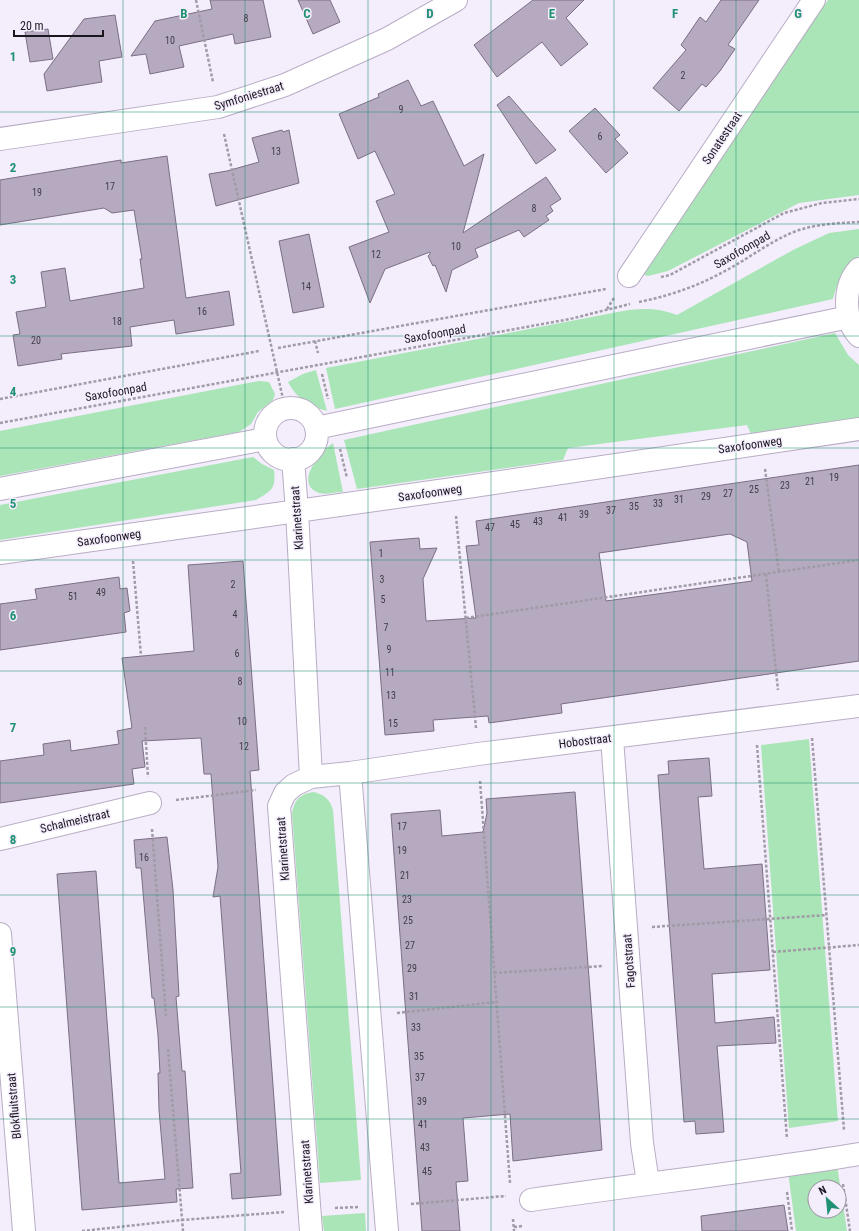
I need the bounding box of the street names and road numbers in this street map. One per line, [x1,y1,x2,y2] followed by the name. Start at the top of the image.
[213,79,286,113] street label: Symfoniestraat
[699,109,745,167] street label: Sonatestraat
[711,228,773,272] street label: Saxofoonpad
[403,322,467,346] street label: Saxofoonpad
[84,380,148,404] street label: Saxofoonpad
[717,434,783,456] street label: Saxofoonweg
[397,482,463,504] street label: Saxofoonweg
[288,485,306,550] street label: Klarinetstraat
[76,527,142,549] street label: Saxofoonweg
[558,731,613,751] street label: Hobostraat
[39,806,112,836] street label: Schalmeistraat
[274,816,292,881] street label: Klarinetstraat
[620,933,638,989] street label: Fagotstraat
[4,1072,24,1140] street label: Blokfluitstraat
[298,1139,316,1204] street label: Klarinetstraat

